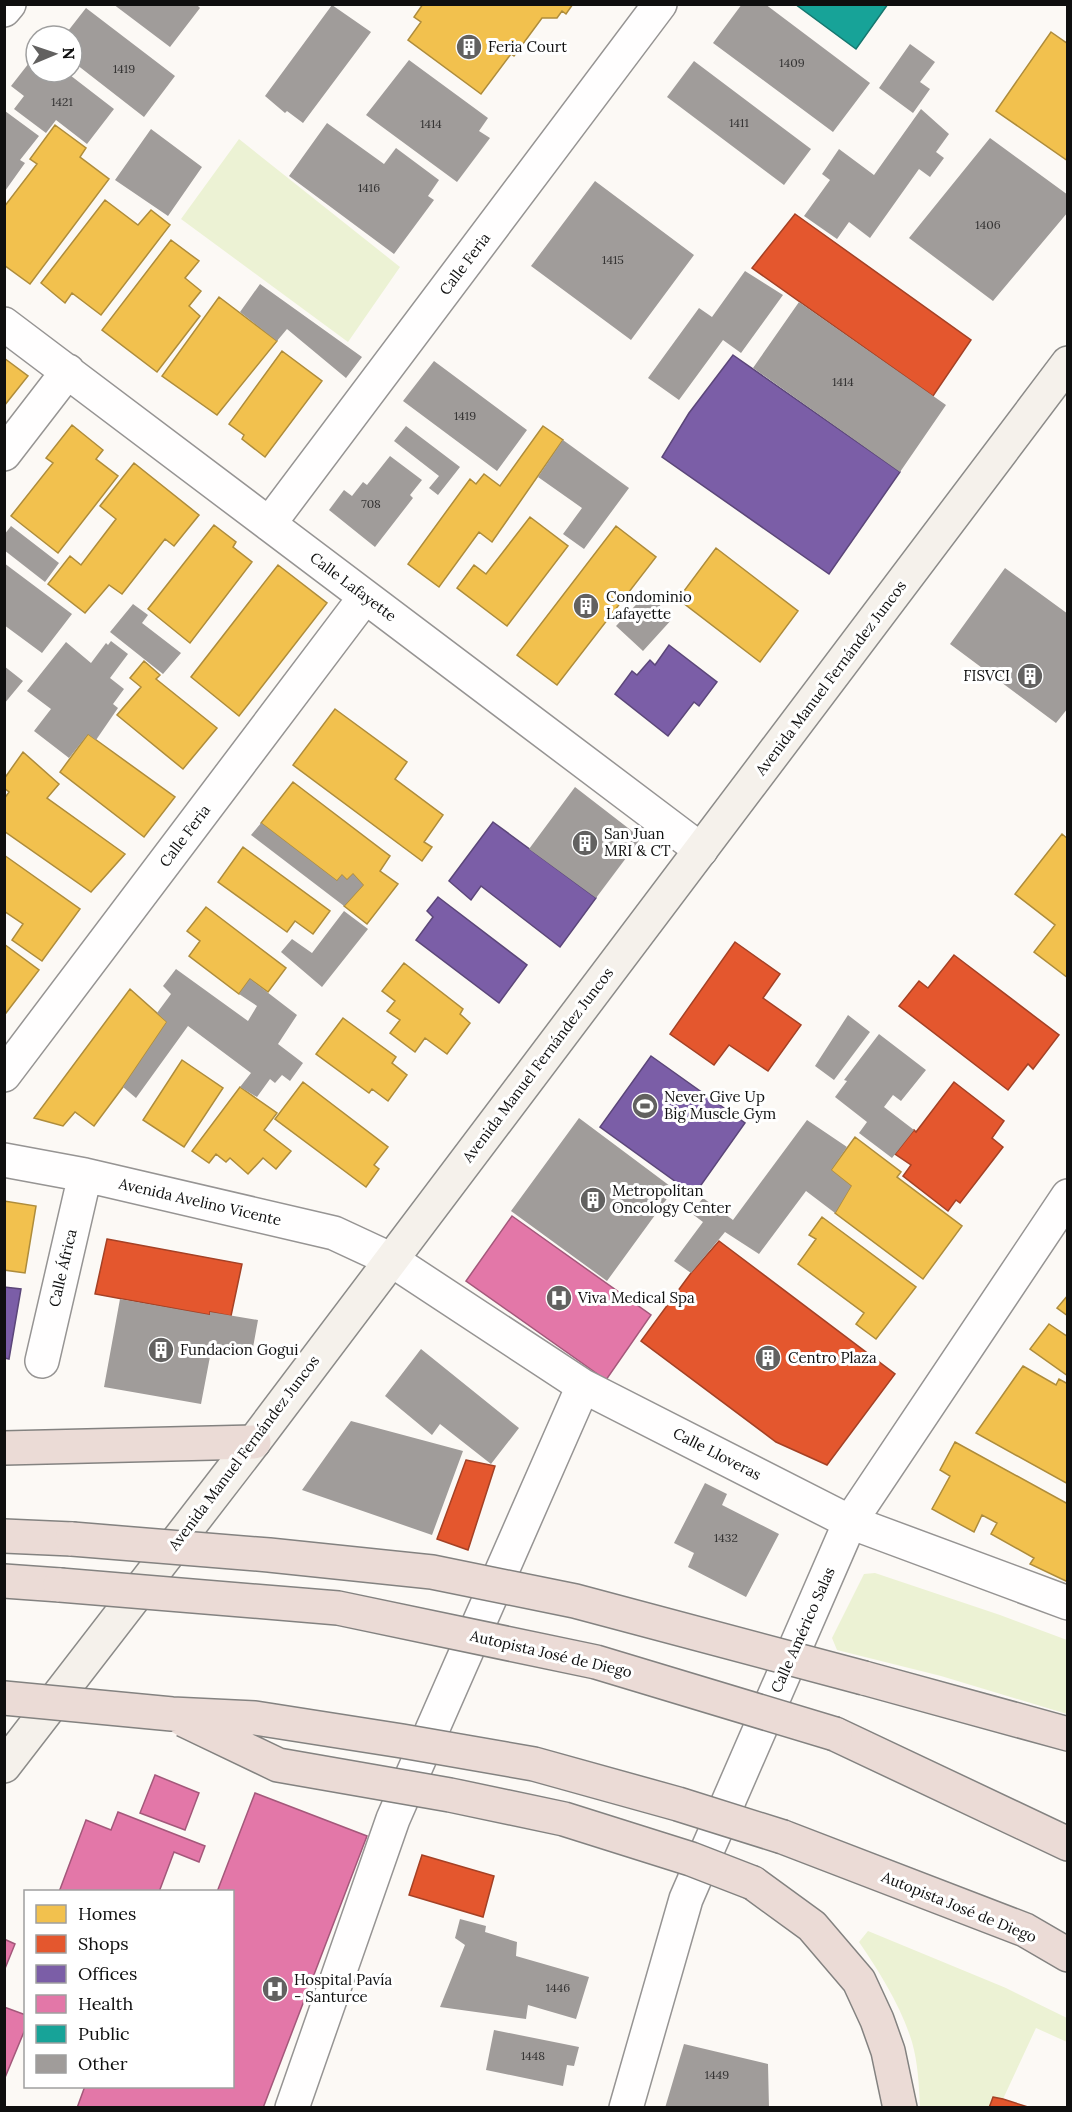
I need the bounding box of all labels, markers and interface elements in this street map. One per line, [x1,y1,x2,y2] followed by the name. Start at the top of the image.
[24,24,84,84] north arrow
[454,32,484,62] building icon: Feria Court
[488,37,567,56] place label: Feria Court
[59,47,79,60] text: N
[779,55,805,70] house number: 1409
[113,61,135,76] house number: 1419
[51,94,73,109] house number: 1421
[729,115,749,130] house number: 1411
[420,116,442,131] house number: 1414
[358,180,380,195] house number: 1416
[975,217,1001,232] house number: 1406
[435,229,494,299] street label: Calle Feria
[602,252,624,267] house number: 1415
[832,374,854,389] house number: 1414
[454,408,476,423] house number: 1419
[361,496,381,511] house number: 708
[306,548,400,625] street label: Calle Lafayette
[750,577,910,780] street label: Avenida Manuel Fernández Juncos
[606,587,692,623] place label: Condominio Lafayette
[571,591,601,621] building icon: Condominio Lafayette
[1015,661,1045,691] building icon: FISVCI
[963,666,1010,685] place label: FISVCI
[155,801,214,871] street label: Calle Feria
[604,824,671,860] place label: San Juan MRI & CT
[570,828,600,858] building icon: San Juan MRI & CT
[457,964,617,1167] street label: Avenida Manuel Fernández Juncos
[664,1087,776,1123] place label: Never Give Up Big Muscle Gym
[630,1091,660,1121] sports icon: Never Give Up Big Muscle Gym
[116,1173,283,1229] street label: Avenida Avelino Vicente
[612,1181,732,1217] place label: Metropolitan Oncology Center
[578,1185,608,1215] building icon: Metropolitan Oncology Center
[44,1227,81,1309] street label: Calle África
[544,1283,574,1313] hospital icon: Viva Medical Spa
[577,1288,695,1307] place label: Viva Medical Spa
[146,1335,176,1365] building icon: Fundacion Gogui
[180,1340,299,1359] place label: Fundacion Gogui
[753,1343,783,1373] building icon: Centro Plaza
[788,1348,877,1367] place label: Centro Plaza
[163,1352,323,1555] street label: Avenida Manuel Fernández Juncos
[670,1423,765,1484] street label: Calle Lloveras
[714,1530,738,1545] house number: 1432
[766,1564,839,1696] street label: Calle Américo Salas
[467,1625,634,1681] street label: Autopista José de Diego
[878,1866,1040,1946] street label: Autopista José de Diego
[24,1890,234,2088] legend
[78,1902,136,1925] text: Homes
[78,1932,129,1955] text: Shops
[78,1962,137,1985] text: Offices
[294,1970,392,2006] place label: Hospital Pavía - Santurce
[260,1974,290,2004] hospital icon: Hospital Pavía - Santurce
[546,1980,570,1995] house number: 1446
[78,1992,134,2015] text: Health
[78,2022,130,2045] text: Public
[521,2048,545,2063] house number: 1448
[78,2052,128,2075] text: Other
[705,2067,729,2082] house number: 1449

